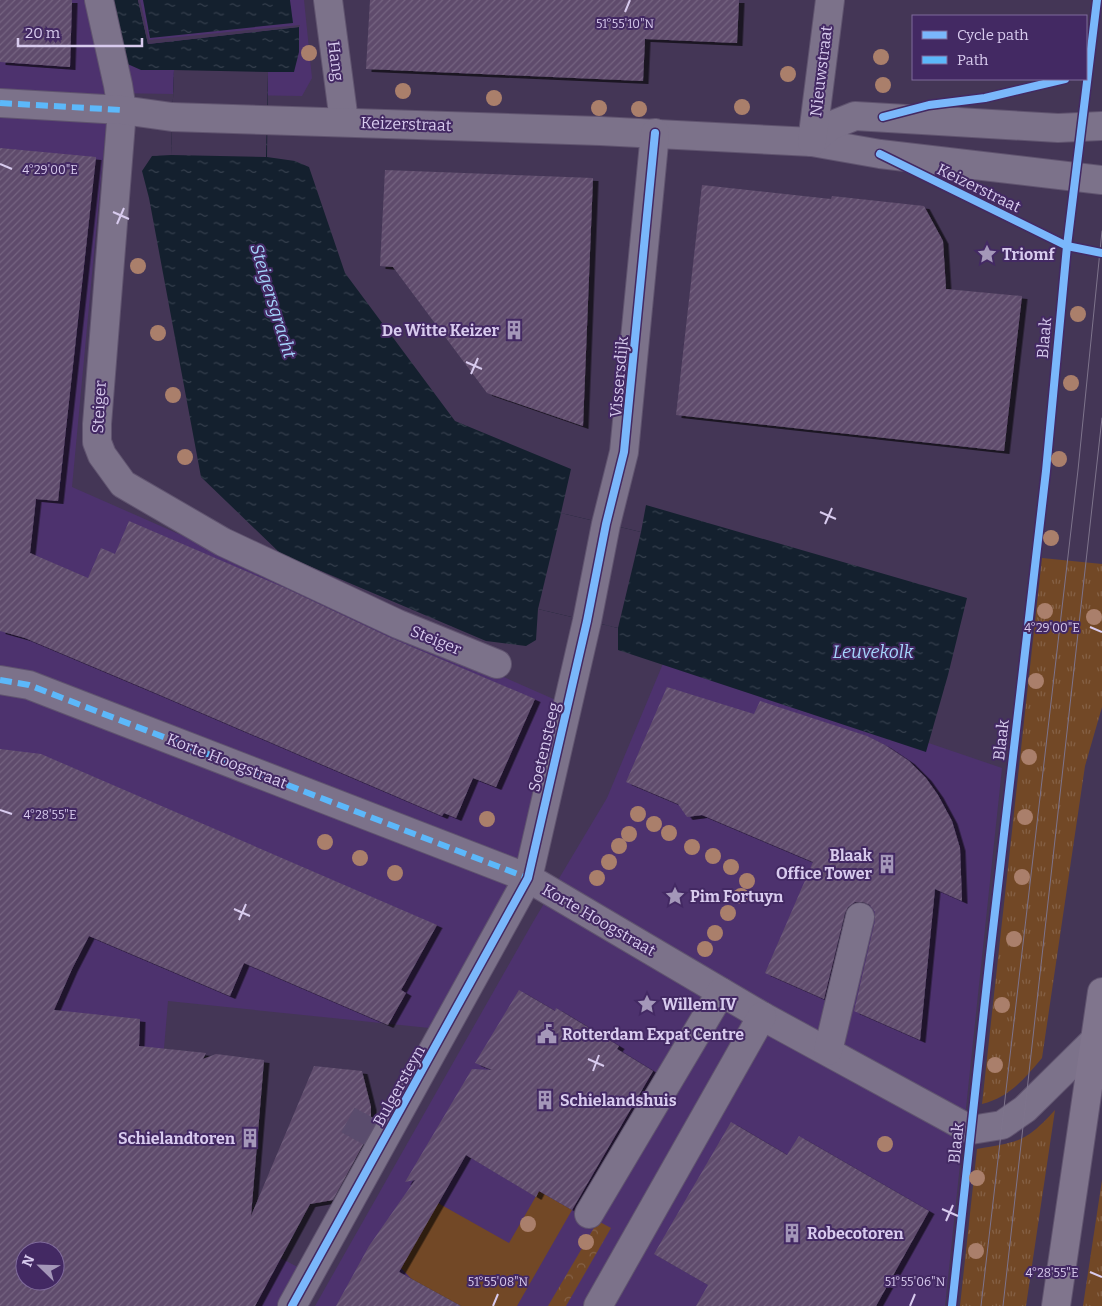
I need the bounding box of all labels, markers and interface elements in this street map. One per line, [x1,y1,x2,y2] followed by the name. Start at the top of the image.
[18,15,141,47] scale bar
[912,15,1087,80] legend
[596,17,655,31] text: 51°55'10"N
[25,24,61,42] text: 20 m
[806,24,836,118] street label: Nieuwstraat
[957,26,1029,44] text: Cycle path
[324,40,348,82] street label: Hang
[957,51,989,69] text: Path
[360,113,452,135] street label: Keizerstraat
[934,160,1024,217] street label: Keizerstraat
[22,163,78,177] text: 4°29'00"E
[245,241,301,361] water label: Steigersgracht
[976,243,998,265] place icon: Triomf
[1002,245,1056,264] place label: Triomf
[1033,317,1055,359] street label: Blaak
[503,319,525,341] building icon: De Witte Keizer
[382,321,499,340] place label: De Witte Keizer
[606,336,632,418] street label: Vissersdijk
[88,380,110,434] street label: Steiger
[408,621,464,659] street label: Steiger
[1024,621,1080,635] text: 4°29'00"E
[833,641,914,663] water label: Leuvekolk
[524,700,564,794] street label: Soetensteeg
[989,718,1013,762] street label: Blaak
[164,729,290,793] street label: Korte Hoogstraat
[24,808,76,822] text: 4°28'55"E
[776,846,872,883] place label: Blaak Office Tower
[876,853,898,875] building icon: Blaak Office Tower
[539,880,659,960] street label: Korte Hoogstraat
[664,885,686,907] place icon: Pim Fortuyn
[690,887,784,906] place label: Pim Fortuyn
[636,993,658,1015] place icon: Willem IV
[662,995,737,1014] place label: Willem IV
[536,1023,558,1045] public building icon: Rotterdam Expat Centre
[562,1025,744,1044] place label: Rotterdam Expat Centre
[369,1042,429,1130] street label: Bulgersteyn
[534,1089,556,1111] building icon: Schielandshuis
[560,1091,677,1110] place label: Schielandshuis
[944,1122,968,1164] street label: Blaak
[239,1127,261,1149] building icon: Schielandtoren
[118,1129,236,1148] place label: Schielandtoren
[781,1222,803,1244] building icon: Robecotoren
[807,1224,904,1243] place label: Robecotoren
[15,1241,65,1291] north arrow
[19,1253,39,1269] text: N
[1026,1266,1078,1280] text: 4°28'55"E
[468,1275,529,1289] text: 51°55'08"N
[885,1275,946,1289] text: 51°55'06"N

